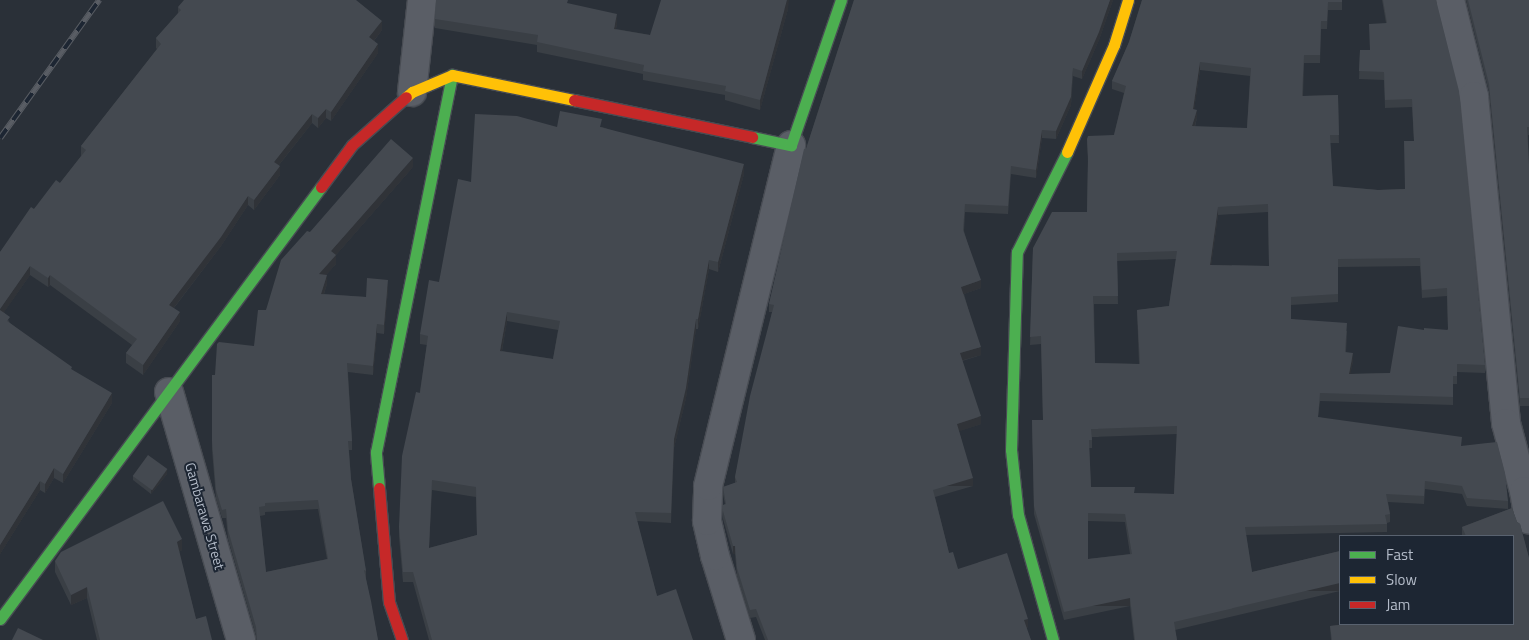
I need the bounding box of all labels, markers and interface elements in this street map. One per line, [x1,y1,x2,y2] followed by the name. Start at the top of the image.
[182,461,228,571] street label: Gambarawa Street
[1339,535,1514,625] legend
[1386,543,1413,566] text: Fast
[1386,568,1417,591] text: Slow
[1386,593,1410,616] text: Jam

